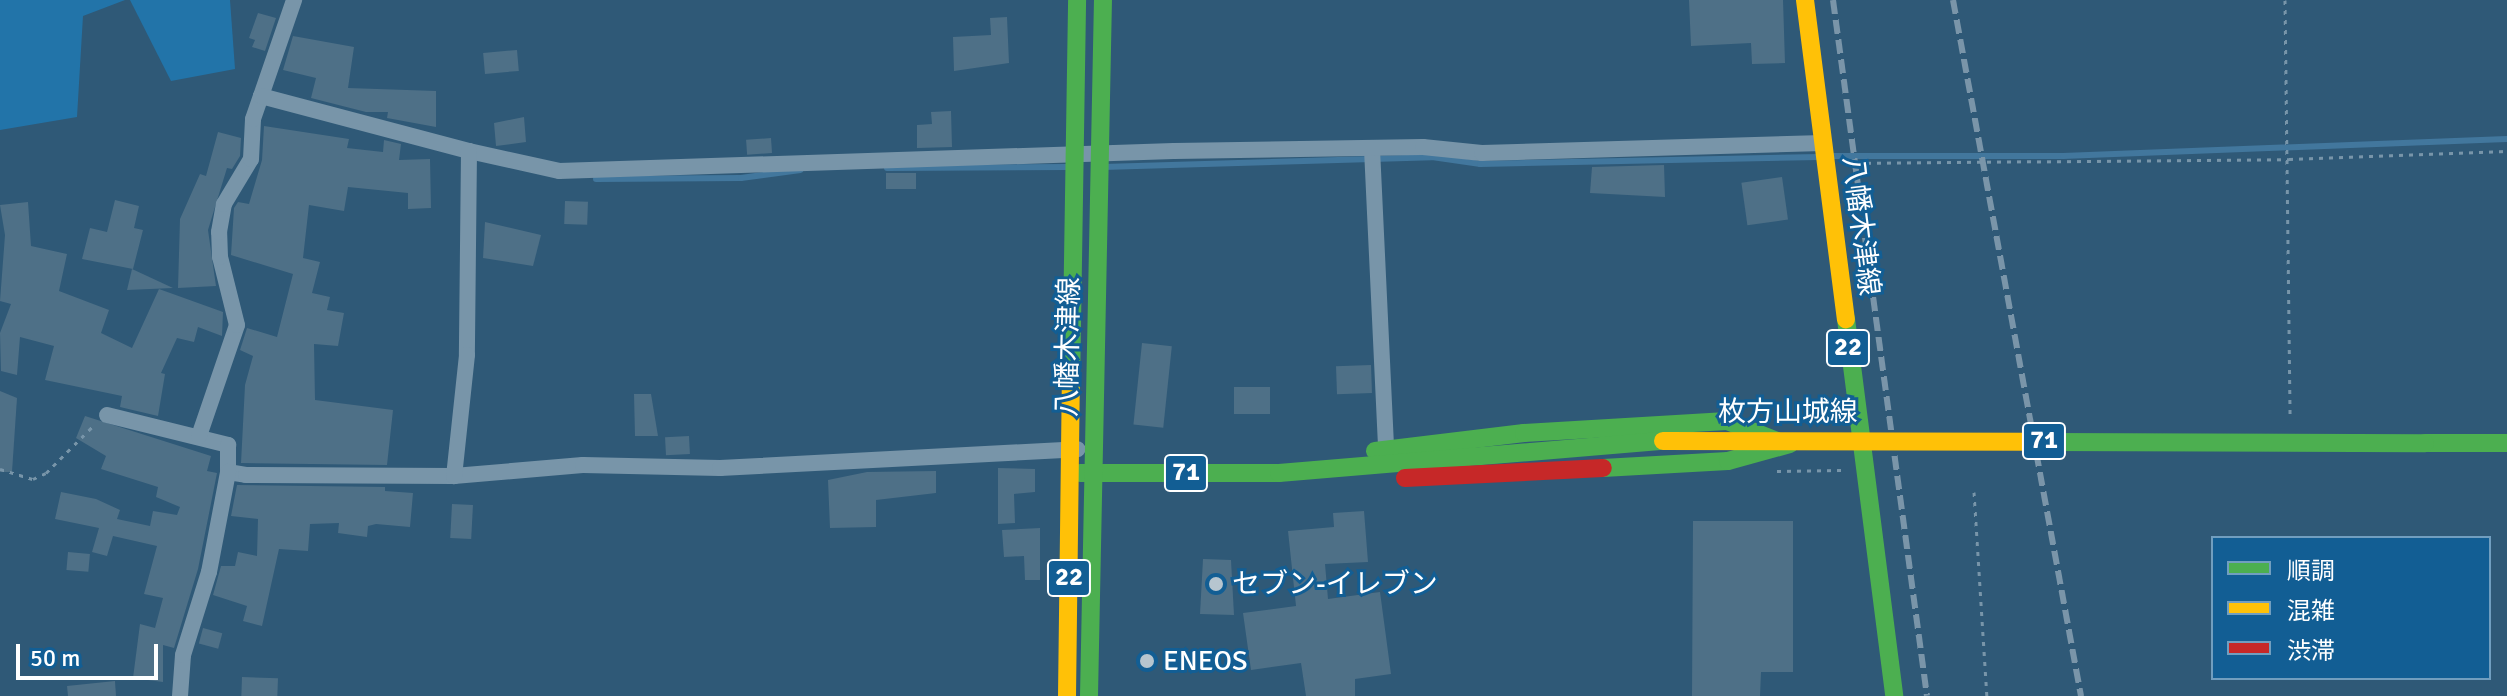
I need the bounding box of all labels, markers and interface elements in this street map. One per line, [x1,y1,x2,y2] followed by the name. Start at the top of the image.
[1836,154,1886,298] street label: 八幡木津線
[1050,277,1086,417] street label: 八幡木津線
[1824,326,1872,370] road number: 22
[1718,395,1858,429] street label: 枚方山城線
[2020,419,2068,463] road number: 71
[1162,451,1210,495] road number: 71
[2211,536,2491,680] legend
[1045,556,1093,600] road number: 22
[2287,556,2335,586] text: 順調
[1232,567,1438,601] place label: セブン-イレブン
[1207,575,1225,593] marker: セブン-イレブン
[2287,596,2335,626] text: 混雑
[20,628,162,678] scale bar
[2287,636,2335,666] text: 渋滞
[30,643,80,673] text: 50 m
[1163,644,1248,678] place label: ENEOS
[1138,652,1156,670] marker: ENEOS

